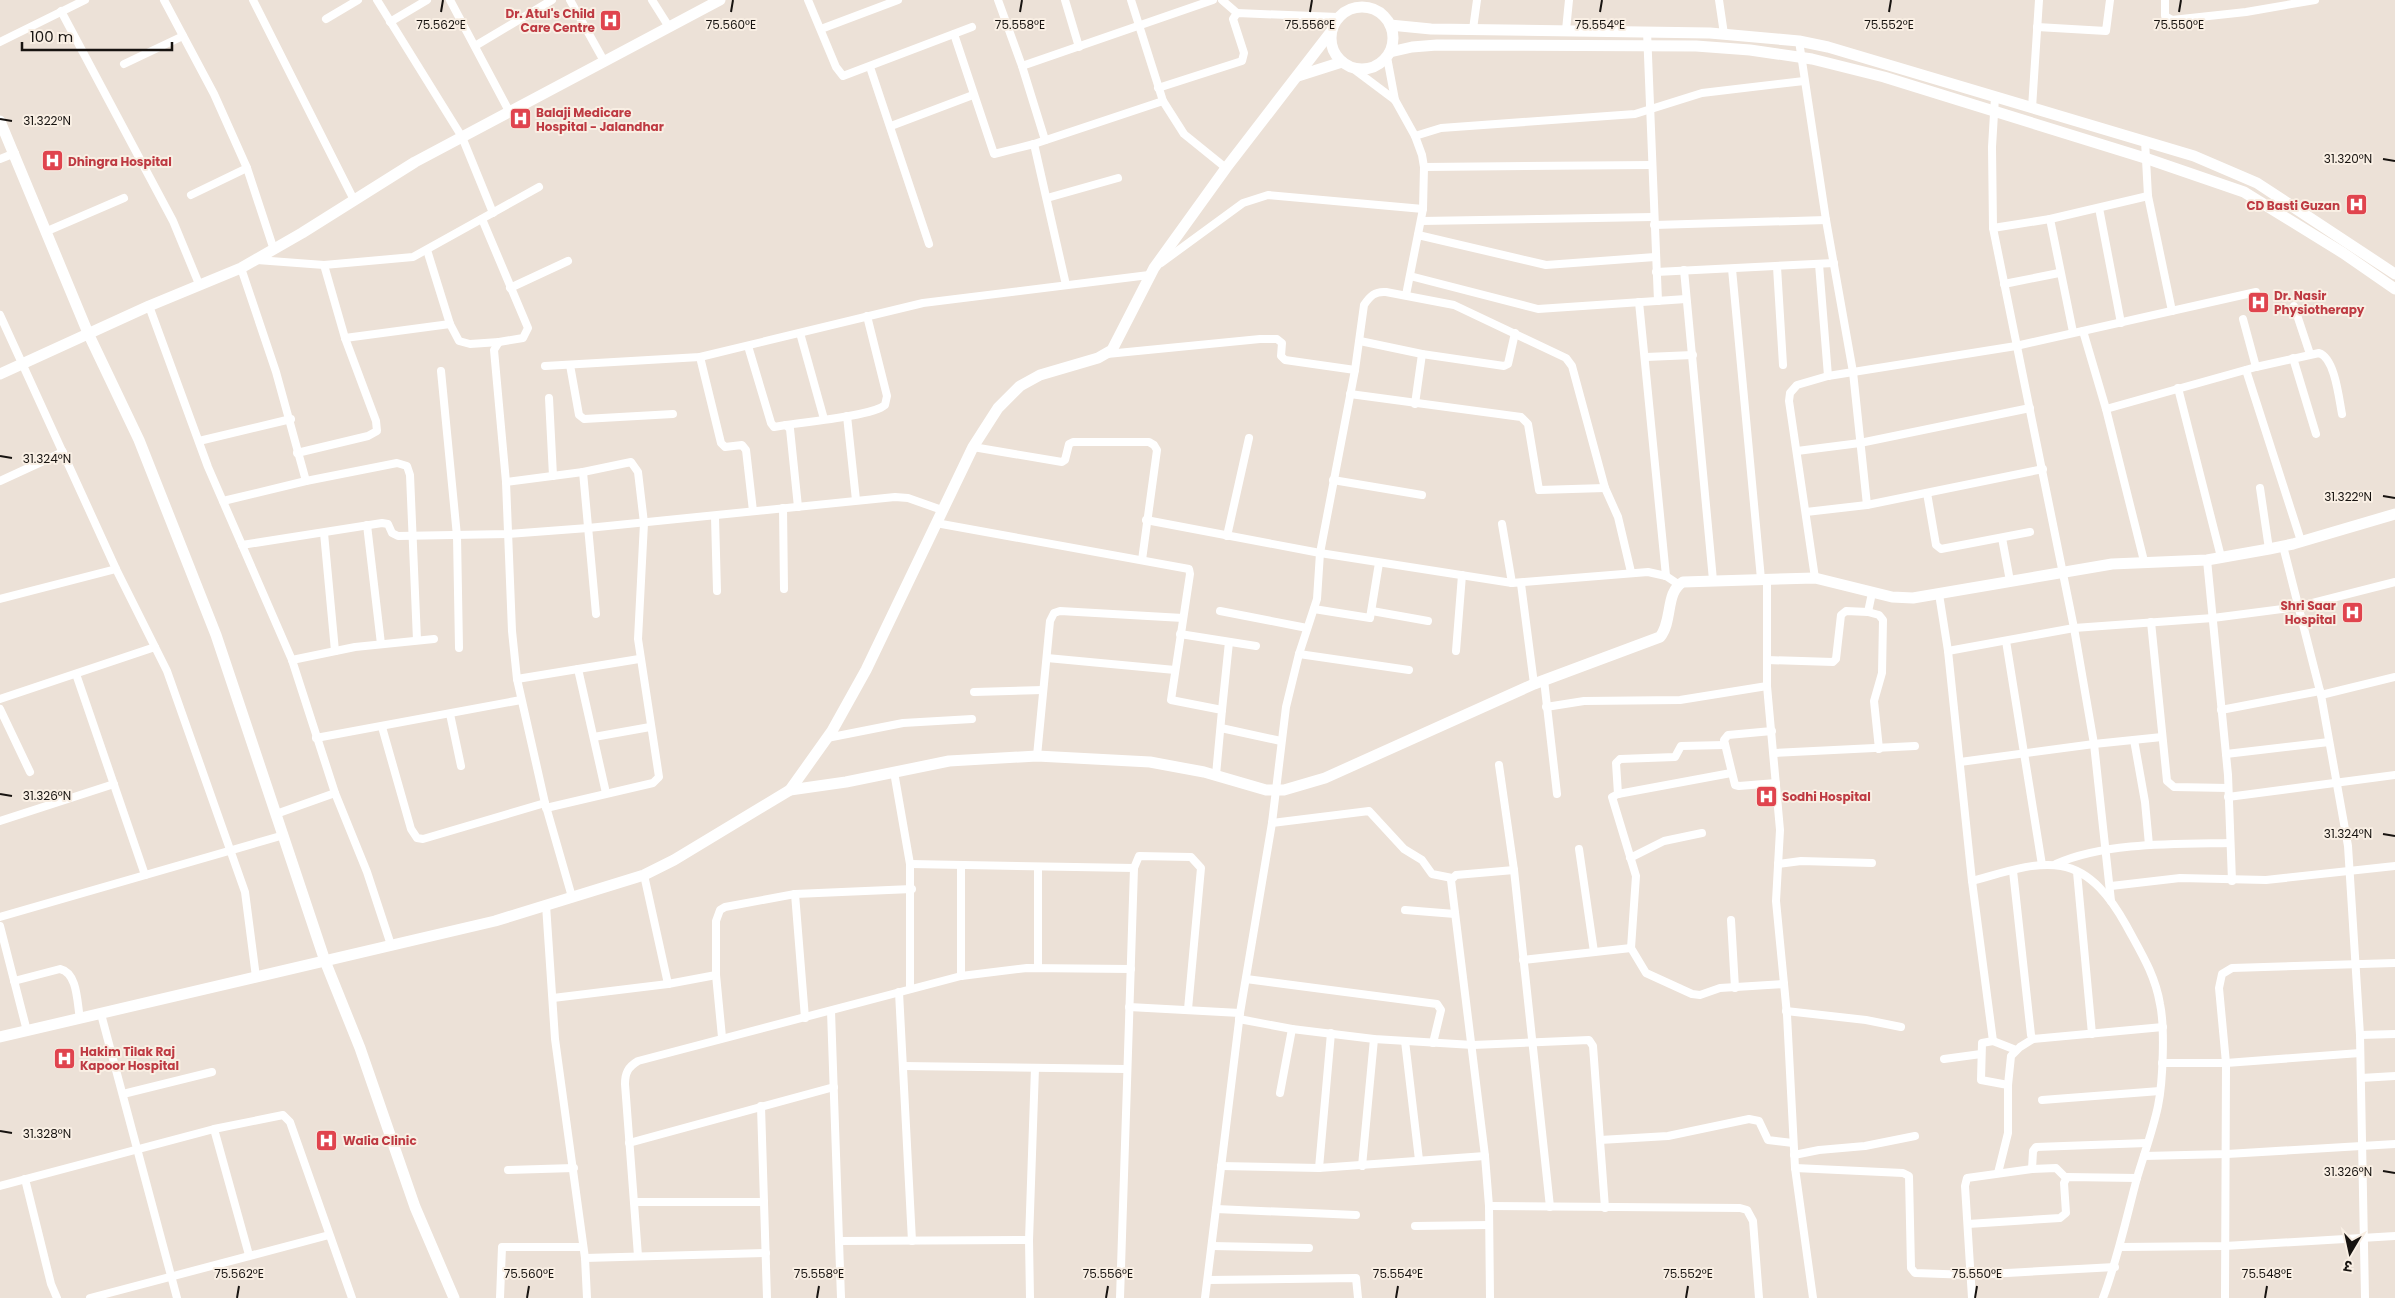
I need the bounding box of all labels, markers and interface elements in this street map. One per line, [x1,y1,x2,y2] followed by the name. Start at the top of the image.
[506,5,596,36] place label: Dr. Atul's Child Care Centre
[599,8,623,32] hospital icon: Dr. Atul's Child Care Centre
[416,16,466,33] text: 75.562°E
[706,16,756,33] text: 75.560°E
[995,16,1045,33] text: 75.558°E
[1285,16,1335,33] text: 75.556°E
[1575,16,1625,33] text: 75.554°E
[1864,16,1914,33] text: 75.552°E
[2154,16,2204,33] text: 75.550°E
[22,20,172,52] scale bar
[30,26,73,47] text: 100 m
[536,104,664,135] place label: Balaji Medicare Hospital - Jalandhar
[508,107,532,131] hospital icon: Balaji Medicare Hospital - Jalandhar
[23,112,71,129] text: 31.322°N
[40,149,64,173] hospital icon: Dhingra Hospital
[2324,150,2372,167] text: 31.320°N
[68,153,172,170] place label: Dhingra Hospital
[2344,193,2368,217] hospital icon: CD Basti Guzan
[2246,197,2340,214] place label: CD Basti Guzan
[2274,287,2365,318] place label: Dr. Nasir Physiotherapy
[2246,290,2270,314] hospital icon: Dr. Nasir Physiotherapy
[23,450,71,467] text: 31.324°N
[2324,488,2372,505] text: 31.322°N
[2280,597,2336,628] place label: Shri Saar Hospital
[2340,600,2364,624] hospital icon: Shri Saar Hospital
[1754,784,1778,808] hospital icon: Sodhi Hospital
[23,787,71,804] text: 31.326°N
[1782,788,1871,805] place label: Sodhi Hospital
[2324,825,2372,842] text: 31.324°N
[80,1043,179,1074] place label: Hakim Tilak Raj Kapoor Hospital
[52,1046,76,1070] hospital icon: Hakim Tilak Raj Kapoor Hospital
[23,1125,71,1142] text: 31.328°N
[315,1128,339,1152] hospital icon: Walia Clinic
[343,1132,417,1149] place label: Walia Clinic
[2324,1163,2372,1180] text: 31.326°N
[2325,1228,2375,1278] north arrow
[2341,1255,2354,1276] text: उ
[214,1265,264,1282] text: 75.562°E
[504,1265,554,1282] text: 75.560°E
[794,1265,844,1282] text: 75.558°E
[1083,1265,1133,1282] text: 75.556°E
[1373,1265,1423,1282] text: 75.554°E
[1663,1265,1713,1282] text: 75.552°E
[1952,1265,2002,1282] text: 75.550°E
[2242,1265,2292,1282] text: 75.548°E

